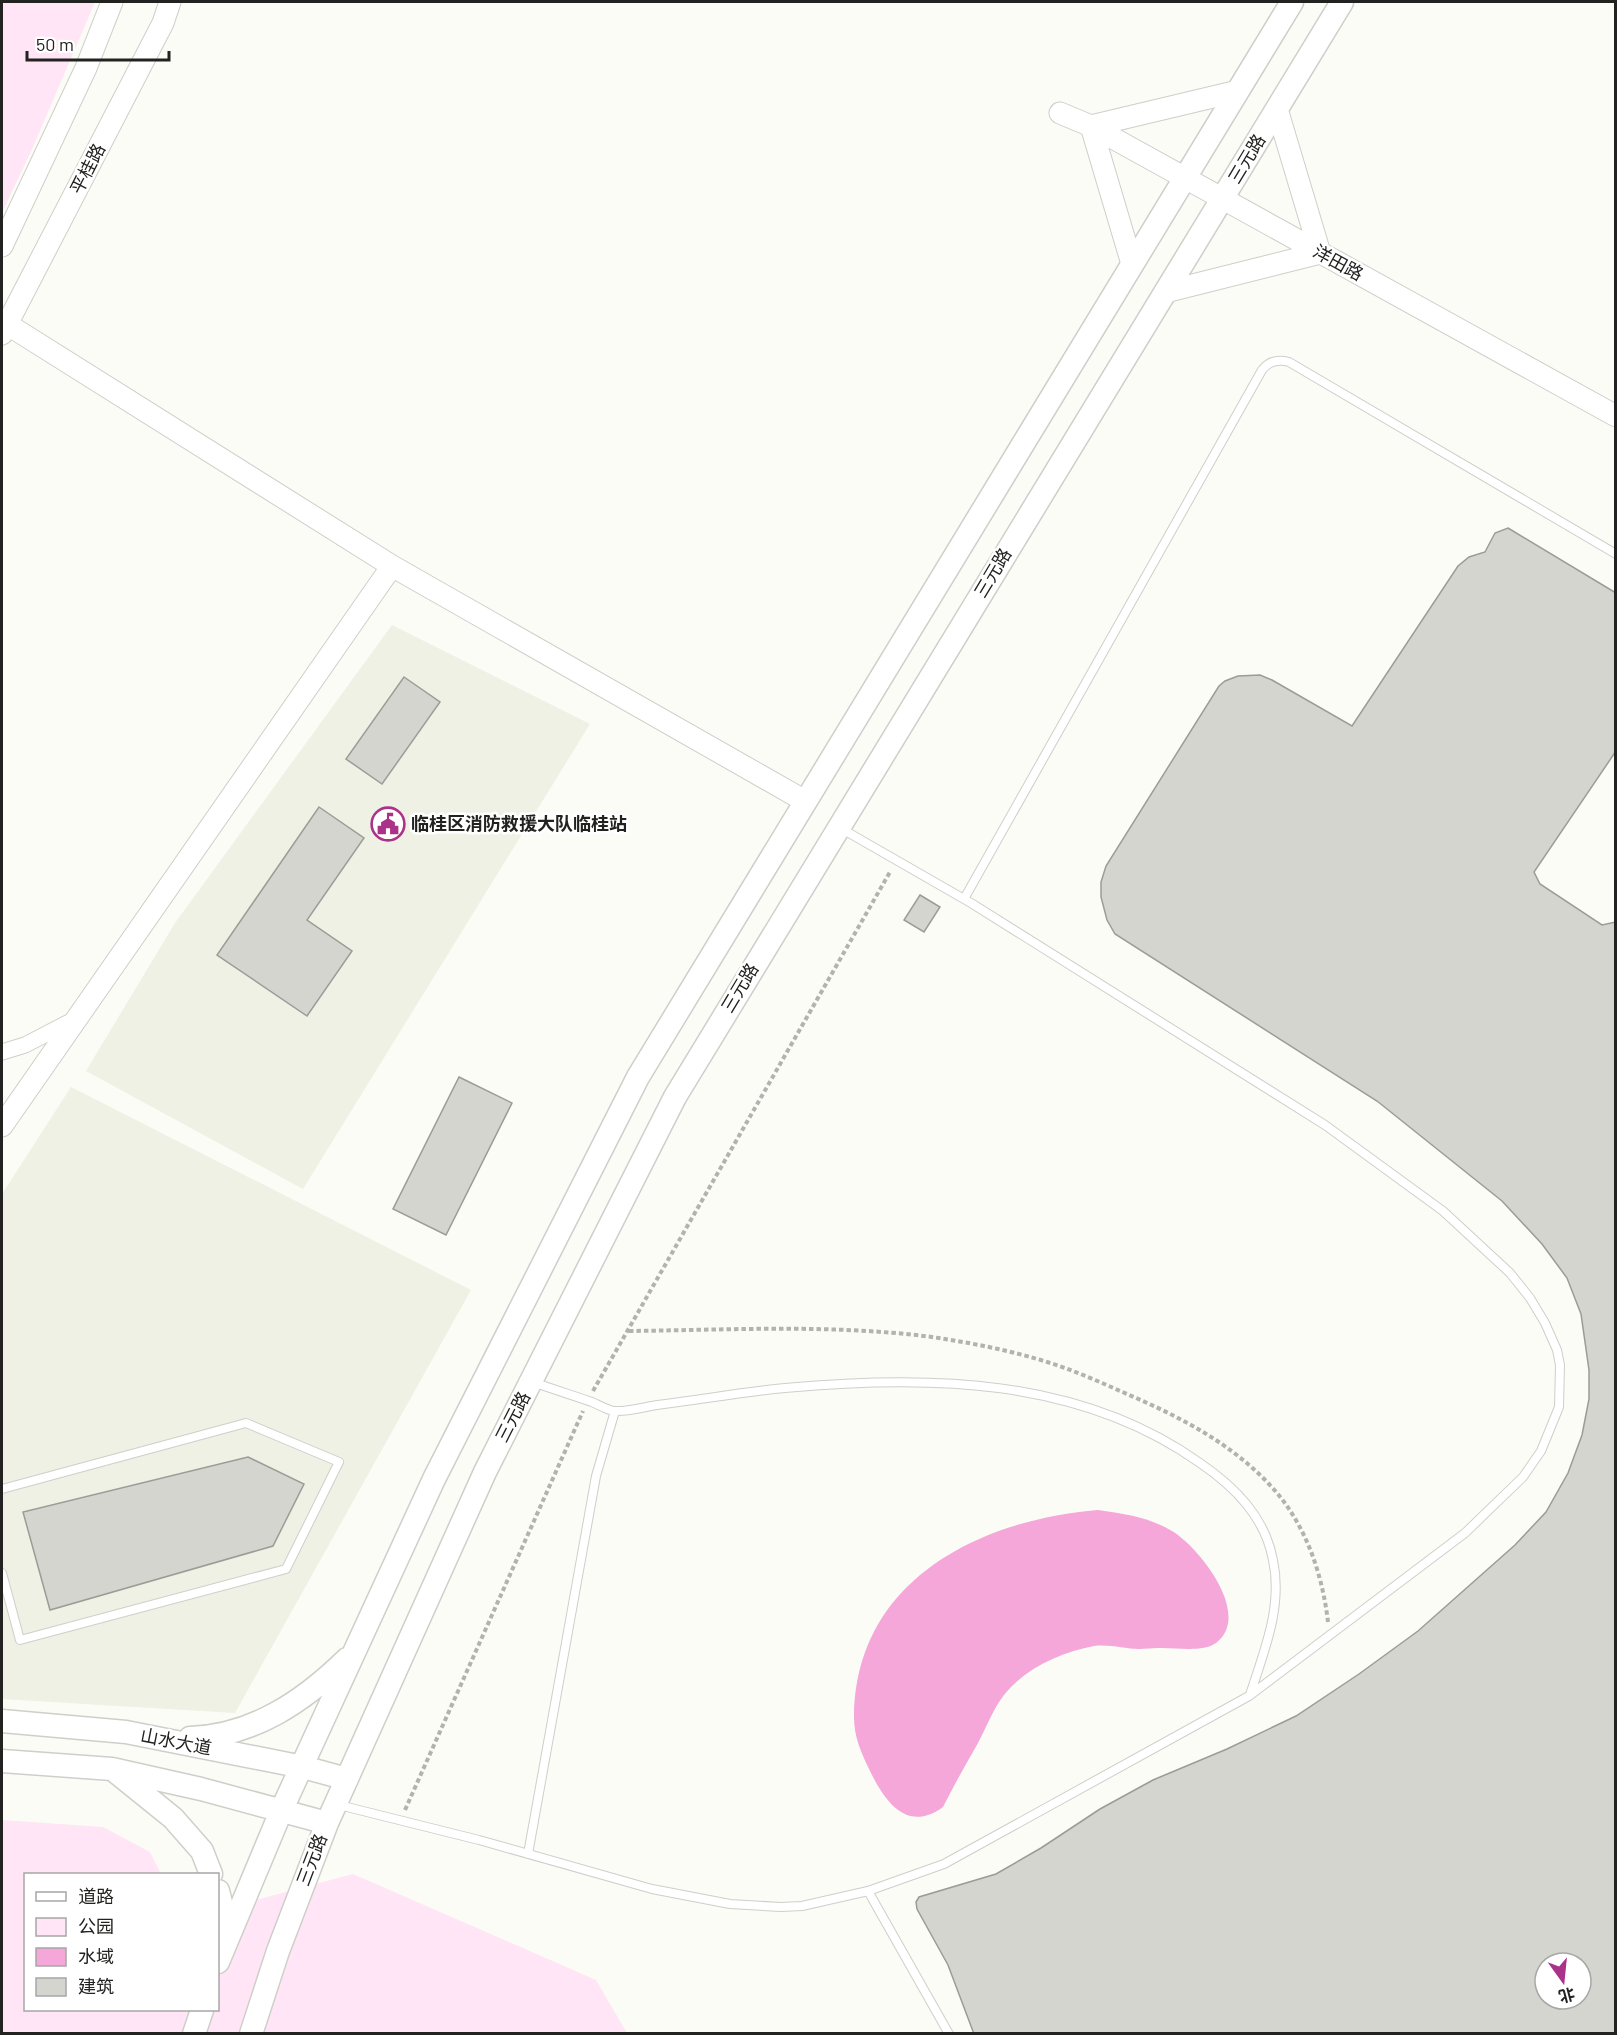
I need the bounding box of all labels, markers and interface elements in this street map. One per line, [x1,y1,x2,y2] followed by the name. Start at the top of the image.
[27,24,170,62] scale bar
[36,33,74,55] text: 50 m
[1223,130,1269,187] street label: 三元路
[65,139,109,198] street label: 平桂路
[1310,239,1367,285] street label: 洋田路
[969,544,1015,601] street label: 三元路
[370,806,406,842] public building icon: 临桂区消防救援大队临桂站
[411,812,627,834] place label: 临桂区消防救援大队临桂站
[716,959,762,1016] street label: 三元路
[490,1387,534,1446] street label: 三元路
[139,1723,214,1759] street label: 山水大道
[291,1830,331,1889] street label: 三元路
[24,1873,219,2011] legend
[78,1885,114,1907] text: 道路
[78,1915,114,1937] text: 公园
[78,1945,114,1967] text: 水域
[1533,1951,1593,2011] north arrow
[78,1975,114,1997] text: 建筑
[1557,1985,1577,2007] text: 北

